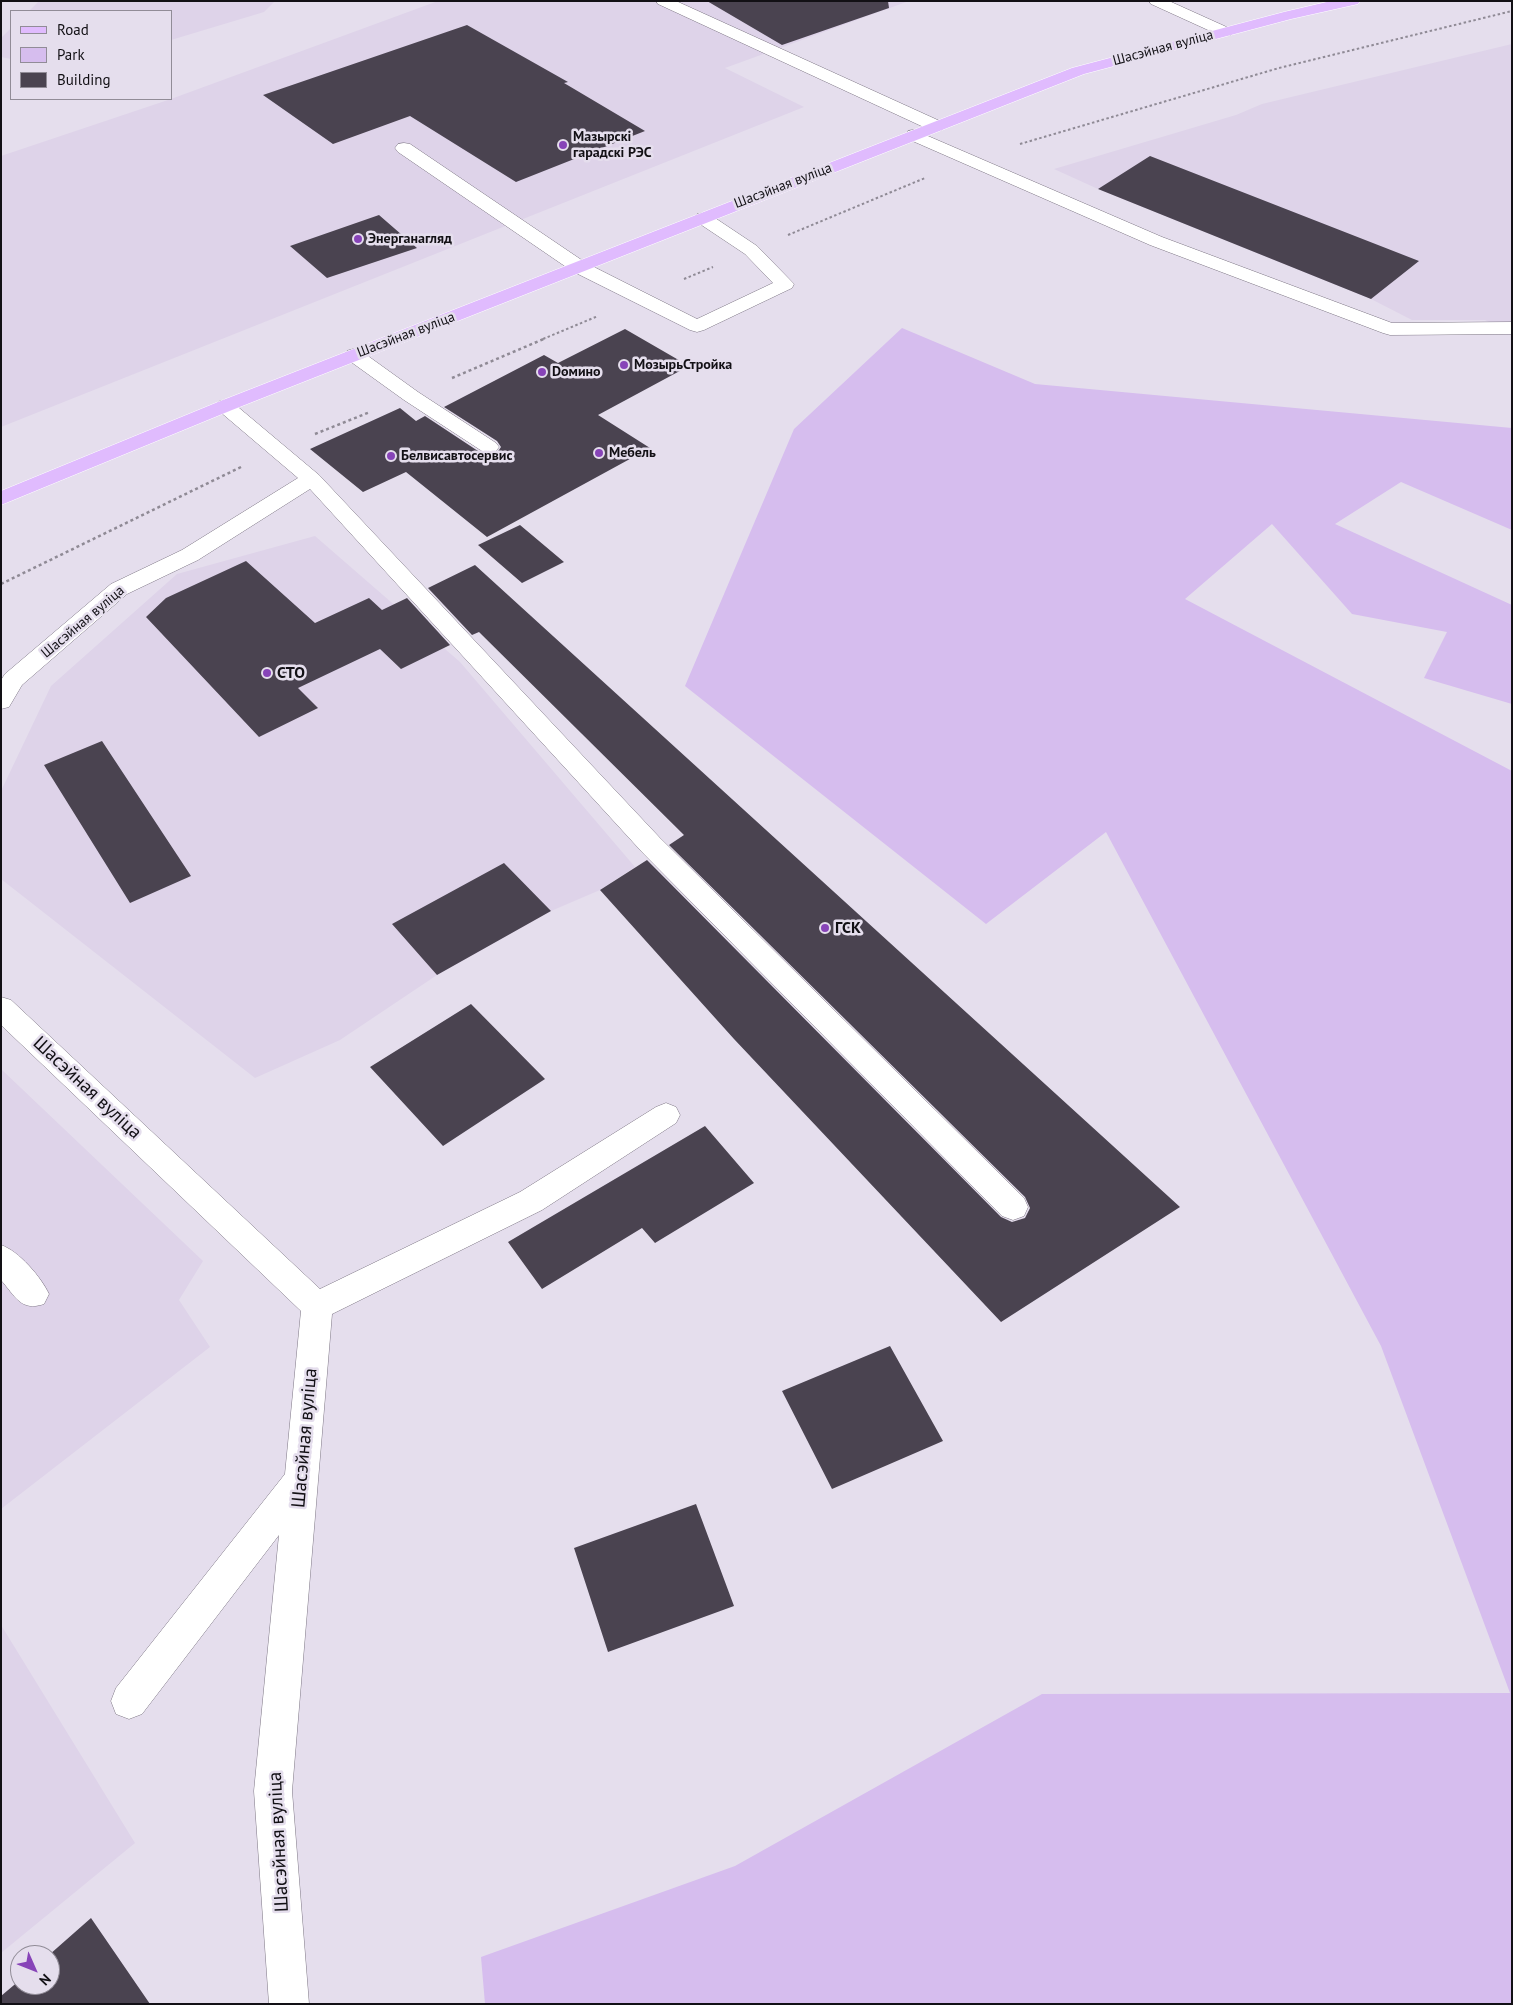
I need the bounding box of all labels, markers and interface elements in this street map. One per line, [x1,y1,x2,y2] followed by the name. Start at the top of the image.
[10,10,172,100] legend
[57,20,89,39] text: Road
[1111,27,1215,69] street label: Шасэйная вуліца
[57,45,85,64] text: Park
[57,70,111,89] text: Building
[573,129,652,162] place label: Мазырскі гарадскі РЭС
[557,139,569,151] marker: Мазырскі гарадскі РЭС
[732,160,834,212] street label: Шасэйная вуліца
[368,231,452,247] place label: Энерганагляд
[352,233,364,245] marker: Энерганагляд
[355,309,457,361] street label: Шасэйная вуліца
[634,357,732,373] place label: МозырьСтройка
[618,359,630,371] marker: МозырьСтройка
[552,364,601,380] place label: Dомино
[536,366,548,378] marker: Dомино
[609,445,656,461] place label: Мебель
[593,447,605,459] marker: Мебель
[401,448,512,464] place label: Белвисавтосервис
[385,450,397,462] marker: Белвисавтосервис
[38,582,128,662] street label: Шасэйная вуліца
[277,663,305,683] place label: СТО
[261,667,273,679] marker: СТО
[835,918,861,938] place label: ГСК
[819,922,831,934] marker: ГСК
[28,1032,146,1144] street label: Шасэйная вуліца
[288,1367,322,1509] street label: Шасэйная вуліца
[264,1771,294,1913] street label: Шасэйная вуліца
[10,1945,60,1995] north arrow
[35,1970,55,1989] text: N

